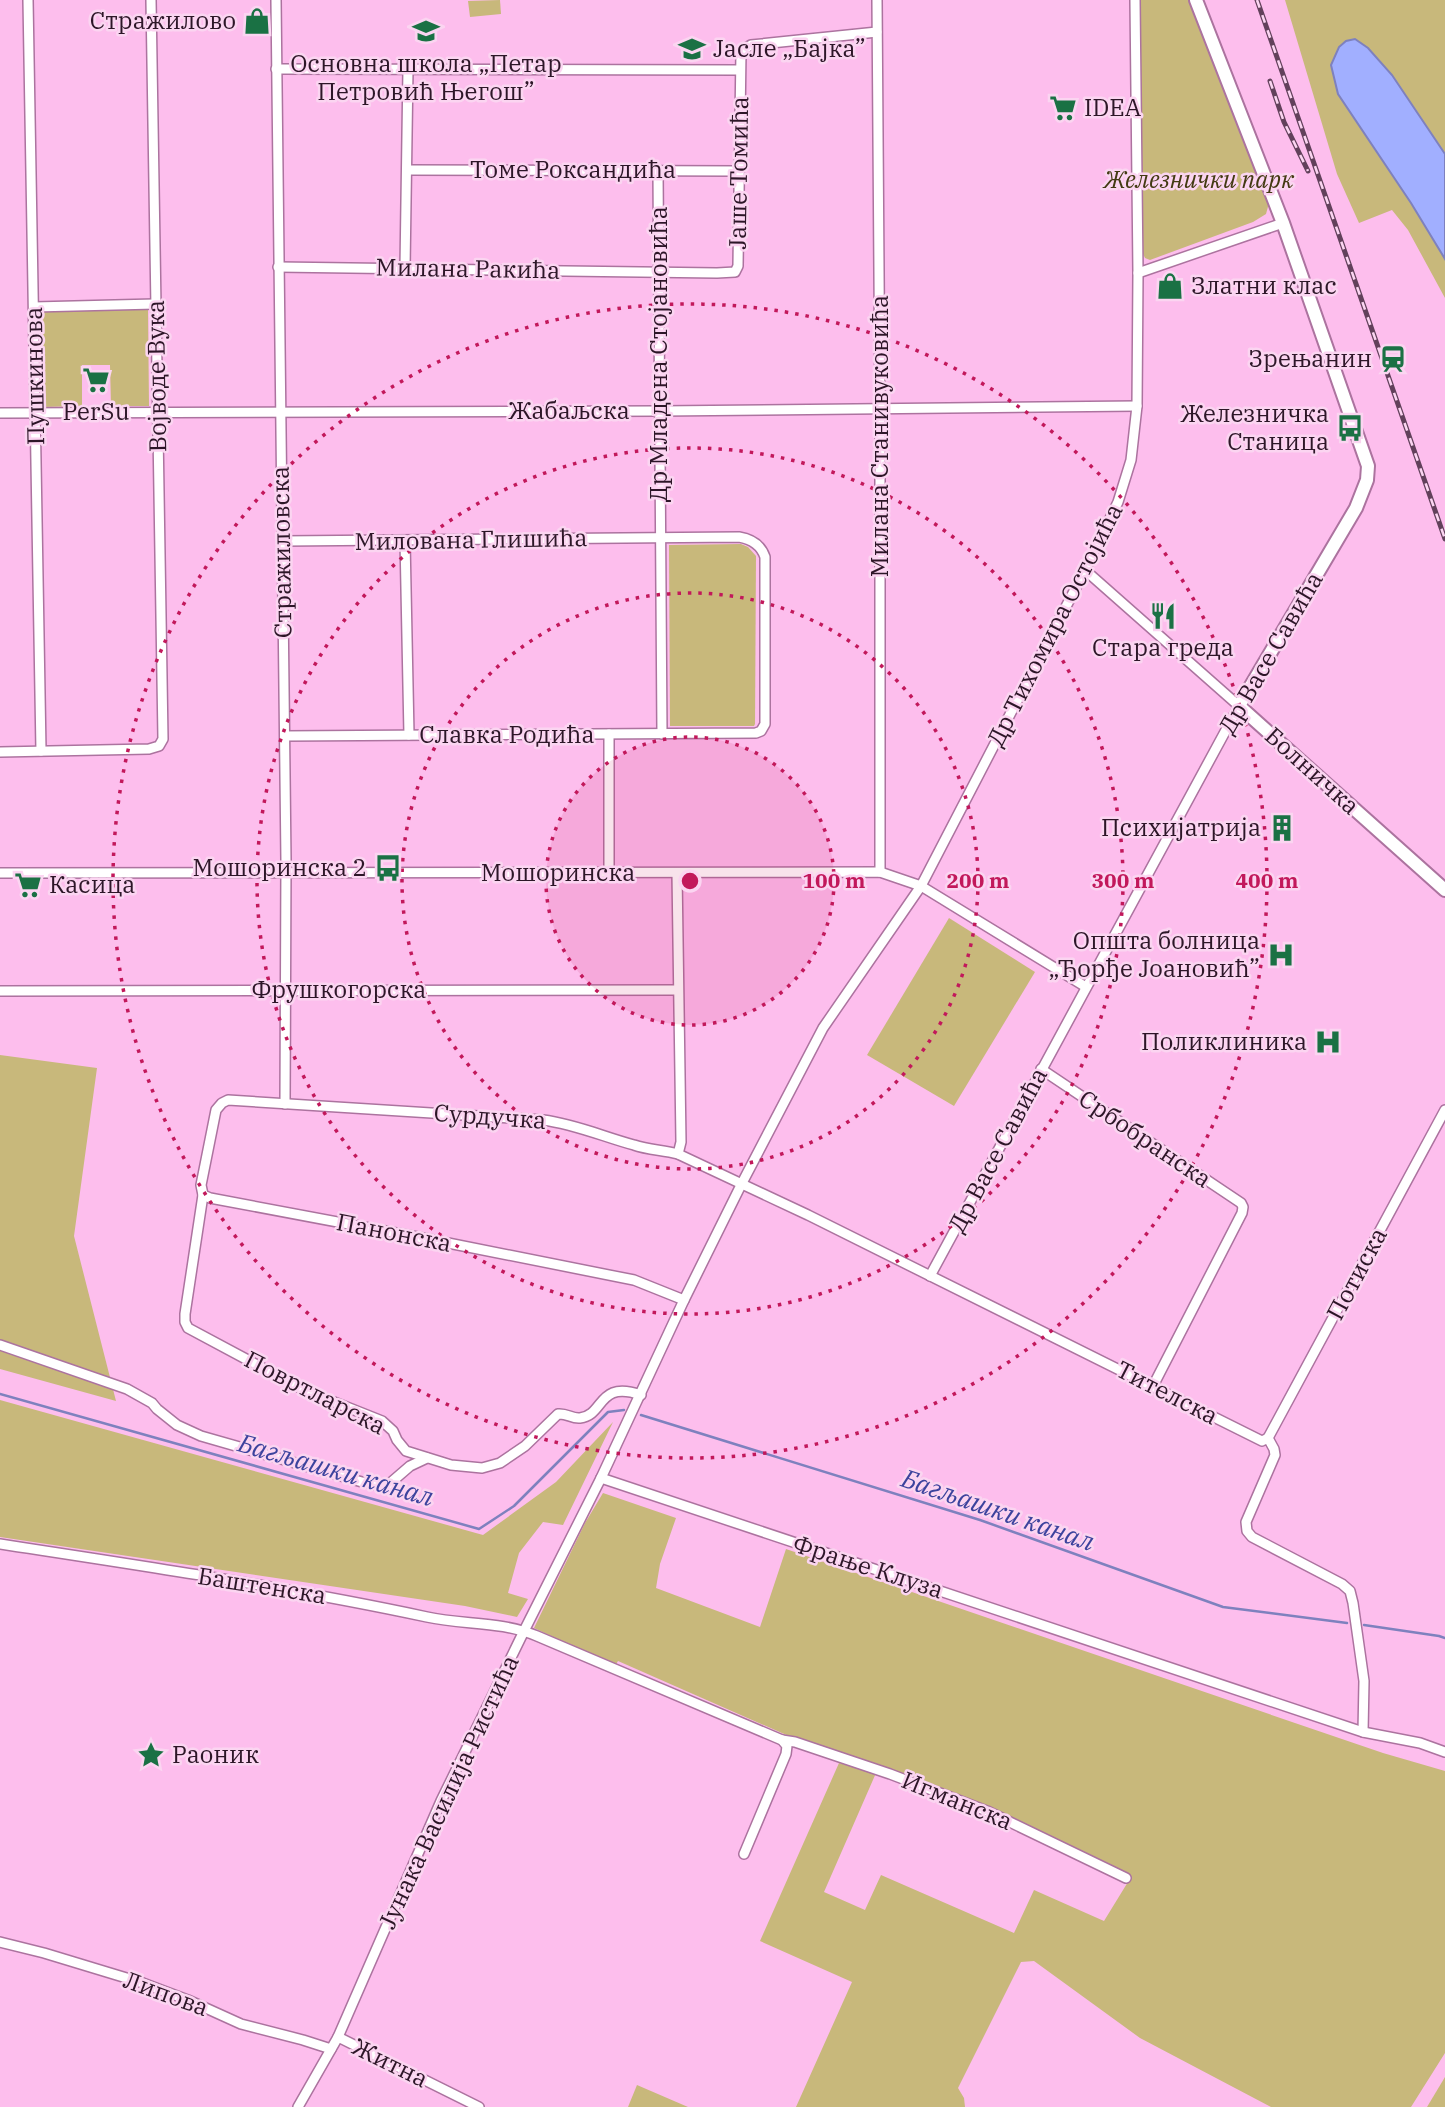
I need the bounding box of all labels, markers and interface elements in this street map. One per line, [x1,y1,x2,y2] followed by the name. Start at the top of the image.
[90,4,236,36] place label: Стражилово
[242,6,272,36] shop icon: Стражилово
[411,16,441,46] school or university icon: Основна школа „Петар Петровић Његош”
[713,32,866,64] place label: Јасле „Бајка”
[677,34,707,64] school or university icon: Јасле „Бајка”
[290,47,562,107] place label: Основна школа „Петар Петровић Његош”
[1084,91,1142,123] place label: IDEA
[1048,93,1078,123] supermarket icon: IDEA
[721,96,755,250] street label: Јаше Томића
[470,153,676,185] street label: Томе Роксандића
[1102,163,1295,195] park label: Железнички парк
[642,206,674,502] street label: Др Младена Стојановића
[375,250,561,286] street label: Милана Ракића
[1191,269,1337,301] place label: Златни клас
[1155,271,1185,301] shop icon: Златни клас
[863,295,895,577] street label: Милана Станивуковића
[139,300,173,452] street label: Војводе Вука
[17,307,51,445] street label: Пушкинова
[1248,342,1372,374] place label: Зрењанин
[1378,344,1408,374] station icon: Зрењанин
[81,365,111,395] supermarket icon: PerSu
[508,394,630,426] street label: Жабаљска
[62,395,130,427] place label: PerSu
[1180,397,1329,457] place label: Железничка Станица
[1335,413,1365,443] bus stop icon: Железничка Станица
[264,466,298,638] street label: Стражиловска
[979,498,1129,751] street label: Др Тихомира Остојића
[354,521,588,557] street label: Милована Глишића
[1211,566,1330,739] street label: Др Васе Савића
[1148,601,1178,631] restaurant icon: Стара греда
[1092,631,1234,663] place label: Стара греда
[419,718,595,750] street label: Славка Родића
[1259,719,1367,821] street label: Болничка
[1101,811,1261,843] place label: Психијатрија
[1267,813,1297,843] building icon: Психијатрија
[192,851,367,883] place label: Мошоринска 2
[373,853,403,883] bus stop icon: Мошоринска 2
[481,856,635,888] street label: Мошоринска
[802,866,866,894] text: 100 m
[946,866,1010,894] text: 200 m
[1091,866,1155,894] text: 300 m
[1235,866,1299,894] text: 400 m
[49,868,135,900] place label: Касица
[678,869,702,893] centre of rings
[13,870,43,900] supermarket icon: Касица
[1049,924,1260,984] place label: Општа болница „Ђорђе Јоановић”
[1266,940,1296,970] hospital icon: Општа болница „Ђорђе Јоановић”
[252,973,426,1005] street label: Фрушкогорска
[1141,1025,1307,1057] place label: Поликлиника
[1313,1027,1343,1057] hospital icon: Поликлиника
[940,1062,1054,1237] street label: Др Васе Савића
[1073,1082,1218,1194] street label: Србобранска
[433,1096,547,1136] street label: Сурдучка
[334,1205,454,1259] street label: Панонска
[1318,1222,1394,1325] street label: Потиска
[239,1343,391,1441] street label: Повртларска
[1111,1353,1224,1431] street label: Тителска
[234,1425,438,1513] water label: Багљашки канал
[896,1460,1099,1558] water label: Багљашки канал
[789,1527,948,1605] street label: Фрање Клуза
[196,1559,329,1611] street label: Баштенска
[370,1649,526,1934] street label: Јунака Василија Ристића
[172,1738,259,1770] place label: Раоник
[136,1740,166,1770] place icon: Раоник
[897,1763,1018,1837] street label: Игманска
[119,1963,213,2023] street label: Липова
[347,2030,434,2094] street label: Житна

